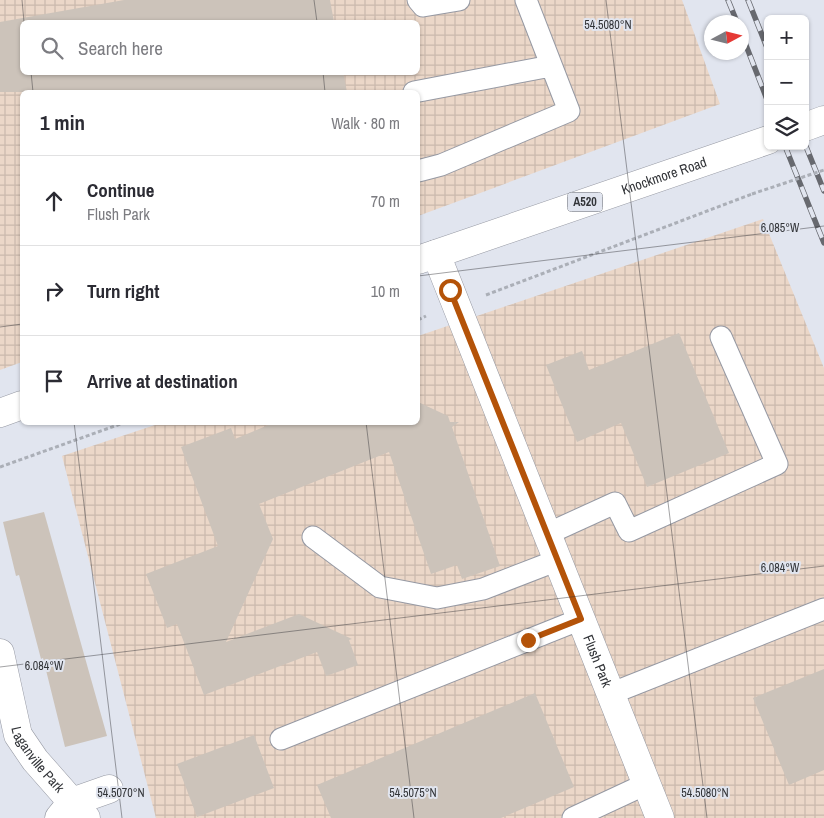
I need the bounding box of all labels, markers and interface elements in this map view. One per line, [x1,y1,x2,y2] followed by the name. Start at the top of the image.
[704,15,749,60] north arrow
[764,15,809,150] map controls
[764,15,809,60] button: +
[584,17,632,33] text: 54.5080°N
[20,20,420,75] search box
[38,34,66,62] icon: search
[78,35,163,61] text: Search here
[764,60,809,105] button: −
[764,105,809,150] button: layers
[40,108,85,137] text: 1 min
[331,112,400,134] text: Walk · 80 m
[619,153,709,199] street label: Knockmore Road
[87,177,155,203] text: Continue
[40,187,68,215] icon: ahead
[371,190,400,212] text: 70 m
[568,192,602,212] road number: A520
[87,203,150,225] text: Flush Park
[761,220,800,236] text: 6.085°W
[40,277,68,305] icon: right
[87,278,159,304] text: Turn right
[439,279,462,302] route start
[371,280,400,302] text: 10 m
[40,367,68,395] icon: arrive
[87,368,238,394] text: Arrive at destination
[761,560,800,576] text: 6.084°W
[517,629,540,652] route end
[579,632,616,690] street label: Flush Park
[25,658,64,674] text: 6.084°W
[7,725,69,797] street label: Laganville Park
[97,785,145,801] text: 54.5070°N
[389,785,437,801] text: 54.5075°N
[681,785,729,801] text: 54.5080°N

